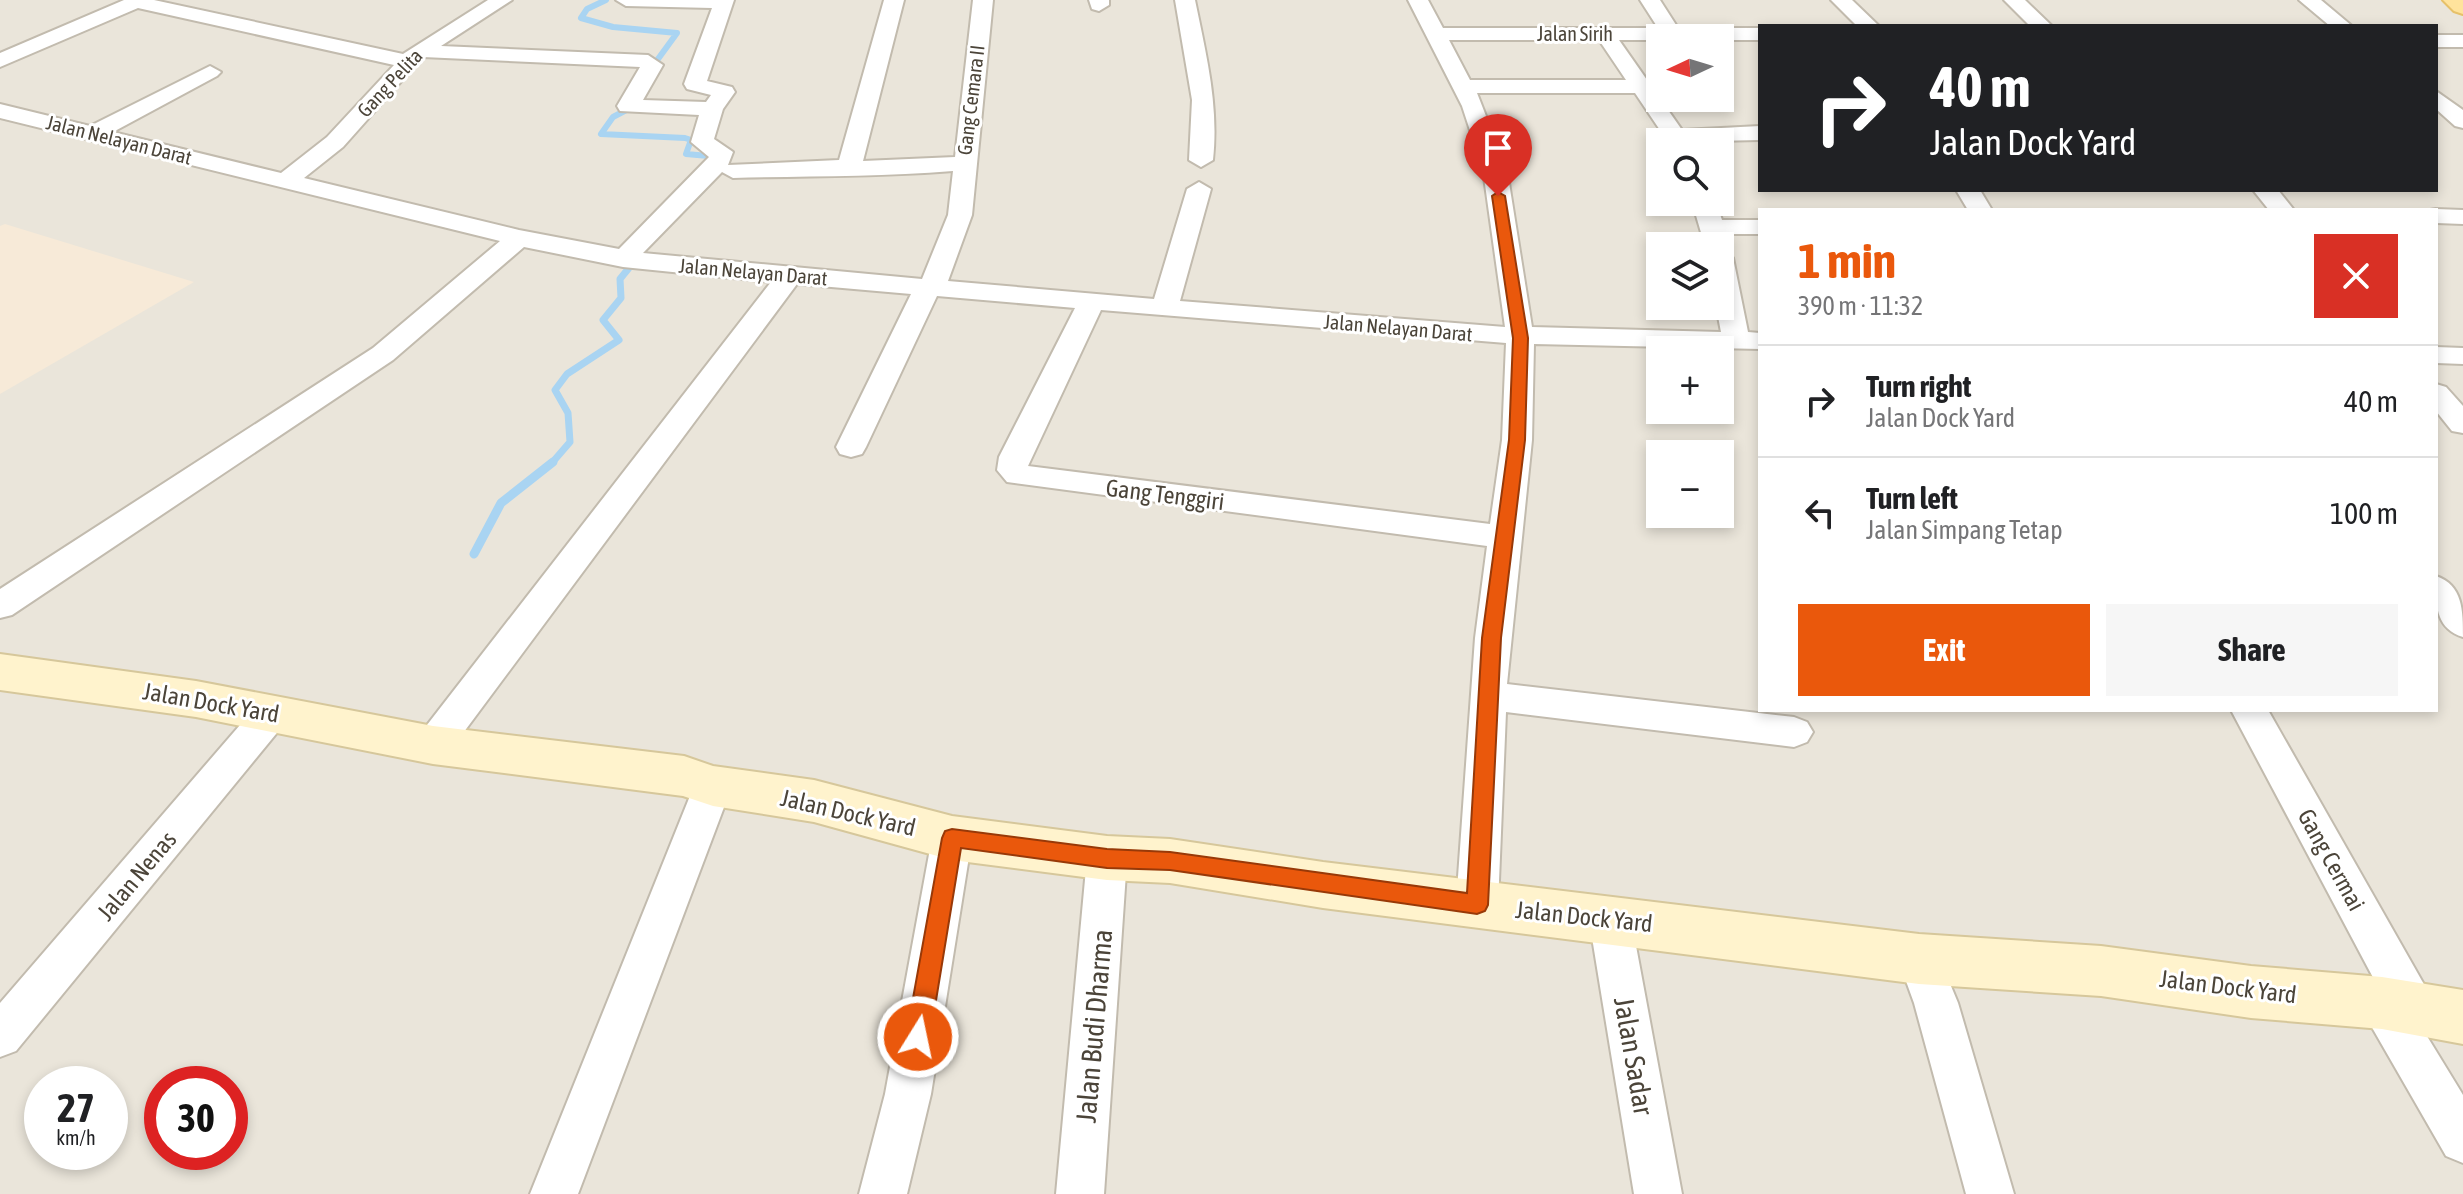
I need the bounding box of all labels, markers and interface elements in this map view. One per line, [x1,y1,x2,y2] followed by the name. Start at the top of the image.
[1537,22,1613,45] street label: Jalan Sirih
[1646,24,1734,112] north arrow
[1646,24,1734,528] map controls
[352,44,427,121] street label: Gang Pelita
[952,44,989,156] street label: Gang Cemara II
[1930,55,2031,119] text: 40 m
[1798,56,1902,160] icon: right
[44,110,194,169] street label: Jalan Nelayan Darat
[1464,114,1532,196] pin
[1930,121,2136,163] text: Jalan Dock Yard
[1476,126,1520,170] icon: arrive
[1646,128,1734,216] button: search
[1646,232,1734,320] button: layers
[1798,233,1896,288] text: 1 min
[2314,234,2398,318] button: close
[678,254,829,289] street label: Jalan Nelayan Darat
[1798,291,1923,321] text: 390 m · 11:32
[1323,310,1474,345] street label: Jalan Nelayan Darat
[1646,336,1734,424] button: +
[1866,369,1972,403] text: Turn right
[1798,379,1842,423] icon: right
[2344,384,2398,418] text: 40 m
[1866,403,2015,433] text: Jalan Dock Yard
[1646,440,1734,528] button: −
[1104,474,1226,515] street label: Gang Tenggiri
[1866,481,1958,515] text: Turn left
[1798,491,1842,535] icon: left
[2330,496,2398,530] text: 100 m
[1866,515,2063,545] text: Jalan Simpang Tetap
[1798,604,2090,696] button: Exit
[2106,604,2398,696] button: Share
[141,677,281,728] street label: Jalan Dock Yard
[778,784,918,841] street label: Jalan Dock Yard
[2293,804,2370,915] street label: Gang Cermai
[92,826,182,926] street label: Jalan Nenas
[1514,896,1654,937] street label: Jalan Dock Yard
[1070,928,1118,1124] street label: Jalan Budi Dharma
[2158,965,2298,1008] street label: Jalan Dock Yard
[876,995,960,1079] position arrow
[1608,995,1660,1118] street label: Jalan Sadar
[144,1066,248,1170] speed limit sign: 30
[57,1085,95,1130] text: 27
[56,1126,96,1149] text: km/h

